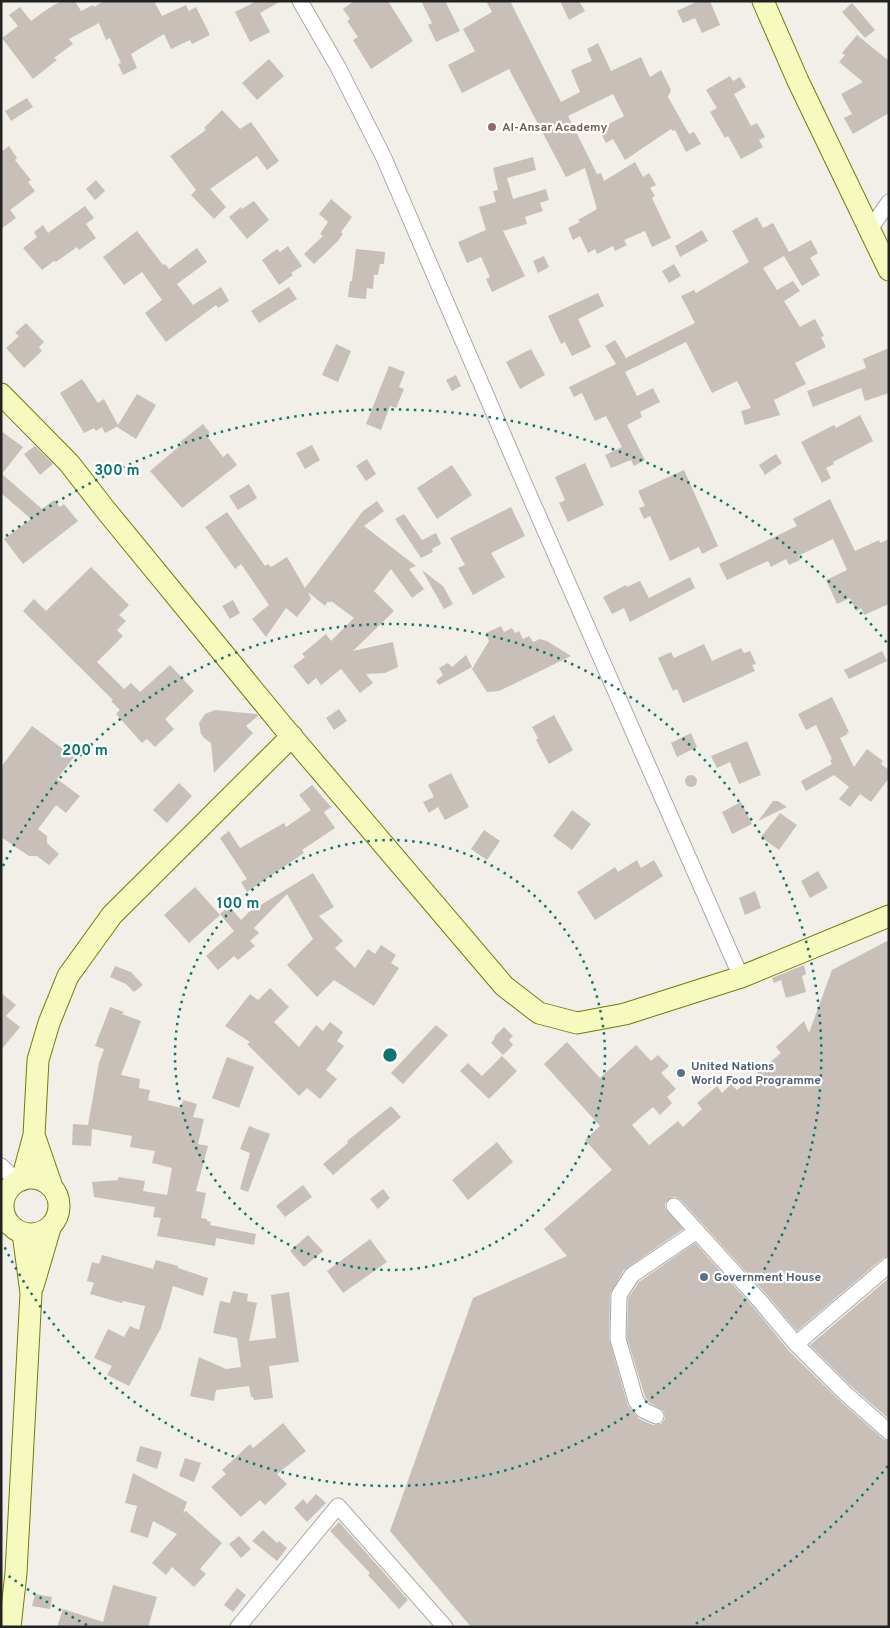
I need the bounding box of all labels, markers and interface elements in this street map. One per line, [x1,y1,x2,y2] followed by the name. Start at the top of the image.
[502,120,607,136] place label: Al-Ansar Academy
[486,121,498,133] marker: Al-Ansar Academy
[94,462,140,481] text: 300 m
[62,742,108,761] text: 200 m
[217,895,259,914] text: 100 m
[381,1046,399,1064] centre of rings
[691,1059,821,1089] place label: United Nations World Food Programme
[675,1067,687,1079] marker: United Nations World Food Programme
[714,1270,821,1286] place label: Government House
[698,1271,710,1283] marker: Government House

